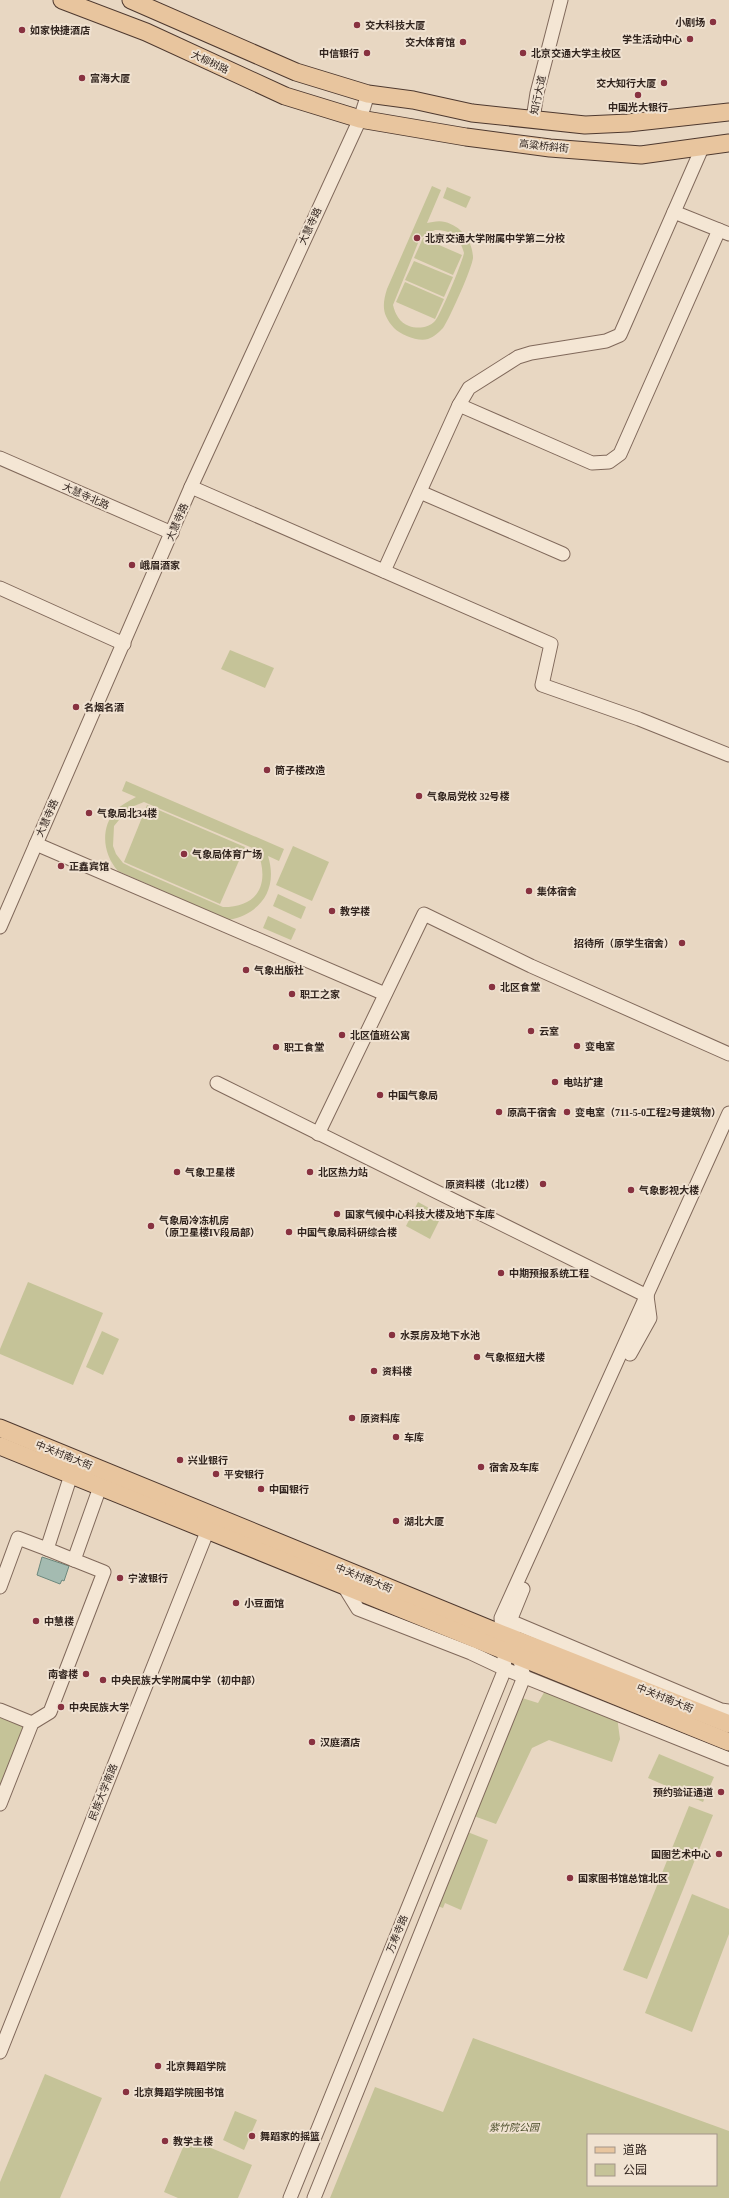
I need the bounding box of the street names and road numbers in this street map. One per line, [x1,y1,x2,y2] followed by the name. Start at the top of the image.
[190,49,230,75] street label: 大柳树路
[528,74,548,116] street label: 知行大道
[519,138,569,154] street label: 高粱桥斜街
[297,206,323,246] street label: 大慧寺路
[61,481,111,511] street label: 大慧寺北路
[164,501,190,543] street label: 大慧寺路
[34,797,60,839] street label: 大慧寺路
[34,1439,94,1471] street label: 中关村南大街
[334,1562,394,1594] street label: 中关村南大街
[635,1682,695,1714] street label: 中关村南大街
[87,1762,119,1822] street label: 民族大学南路
[384,1913,410,1955] street label: 万寿寺路

